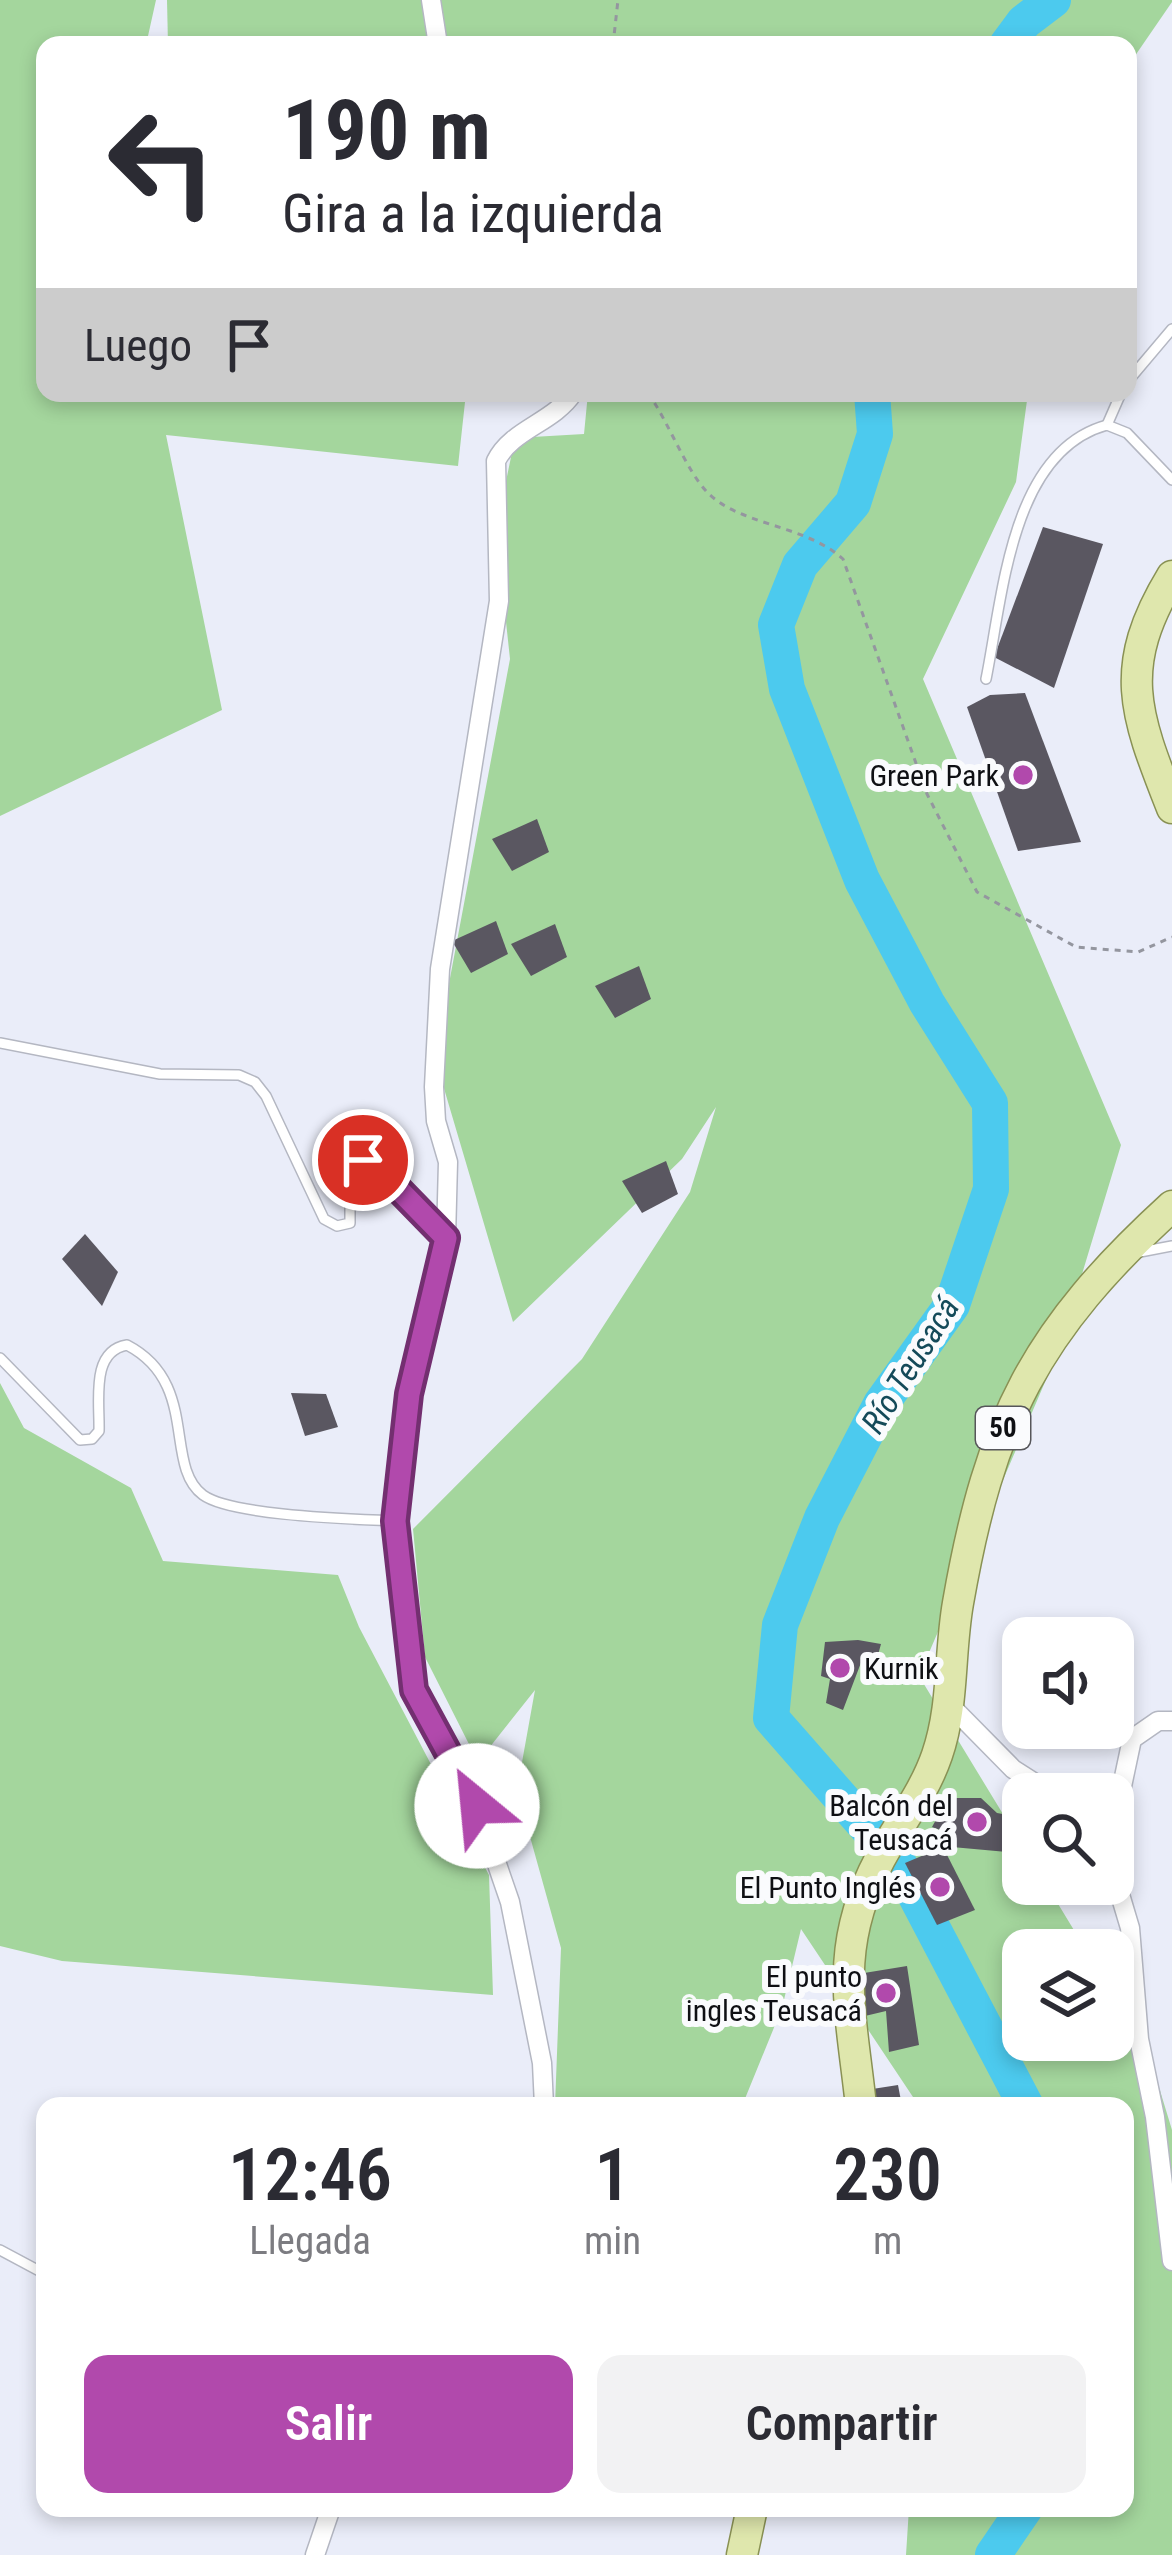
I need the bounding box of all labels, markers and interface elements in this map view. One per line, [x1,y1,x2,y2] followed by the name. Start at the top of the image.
[282,81,491,180] text: 190 m
[84,84,240,240] icon: left
[282,182,664,245] text: Gira a la izquierda
[216,312,282,378] icon: arrive
[84,319,192,372] text: Luego
[869,758,999,793] place label: Green Park
[1010,762,1036,788] marker: Green Park
[312,1109,414,1211] pin
[330,1127,396,1193] icon: arrive
[853,1289,967,1440] water label: Río Teusacá
[976,1407,1030,1449] road number: 50
[1002,1617,1134,2061] map controls
[1002,1617,1134,1749] button: sound
[864,1651,939,1686] place label: Kurnik
[827,1655,853,1681] marker: Kurnik
[414,1743,540,1869] position arrow
[1002,1773,1134,1905] button: search
[829,1788,953,1857] place label: Balcón del Teusacá
[964,1809,990,1835] marker: Balcón del Teusacá
[740,1870,916,1905] place label: El Punto Inglés
[927,1874,953,1900] marker: El Punto Inglés
[1002,1929,1134,2061] button: layers
[686,1959,862,2028] place label: El punto ingles Teusacá
[873,1980,899,2006] marker: El punto ingles Teusacá
[228,2133,392,2218] text: 12:46
[595,2133,631,2218] text: 1
[833,2133,942,2218] text: 230
[249,2218,371,2264] text: Llegada
[584,2218,641,2264] text: min
[873,2218,902,2264] text: m
[84,2355,573,2493] button: Salir
[597,2355,1086,2493] button: Compartir

